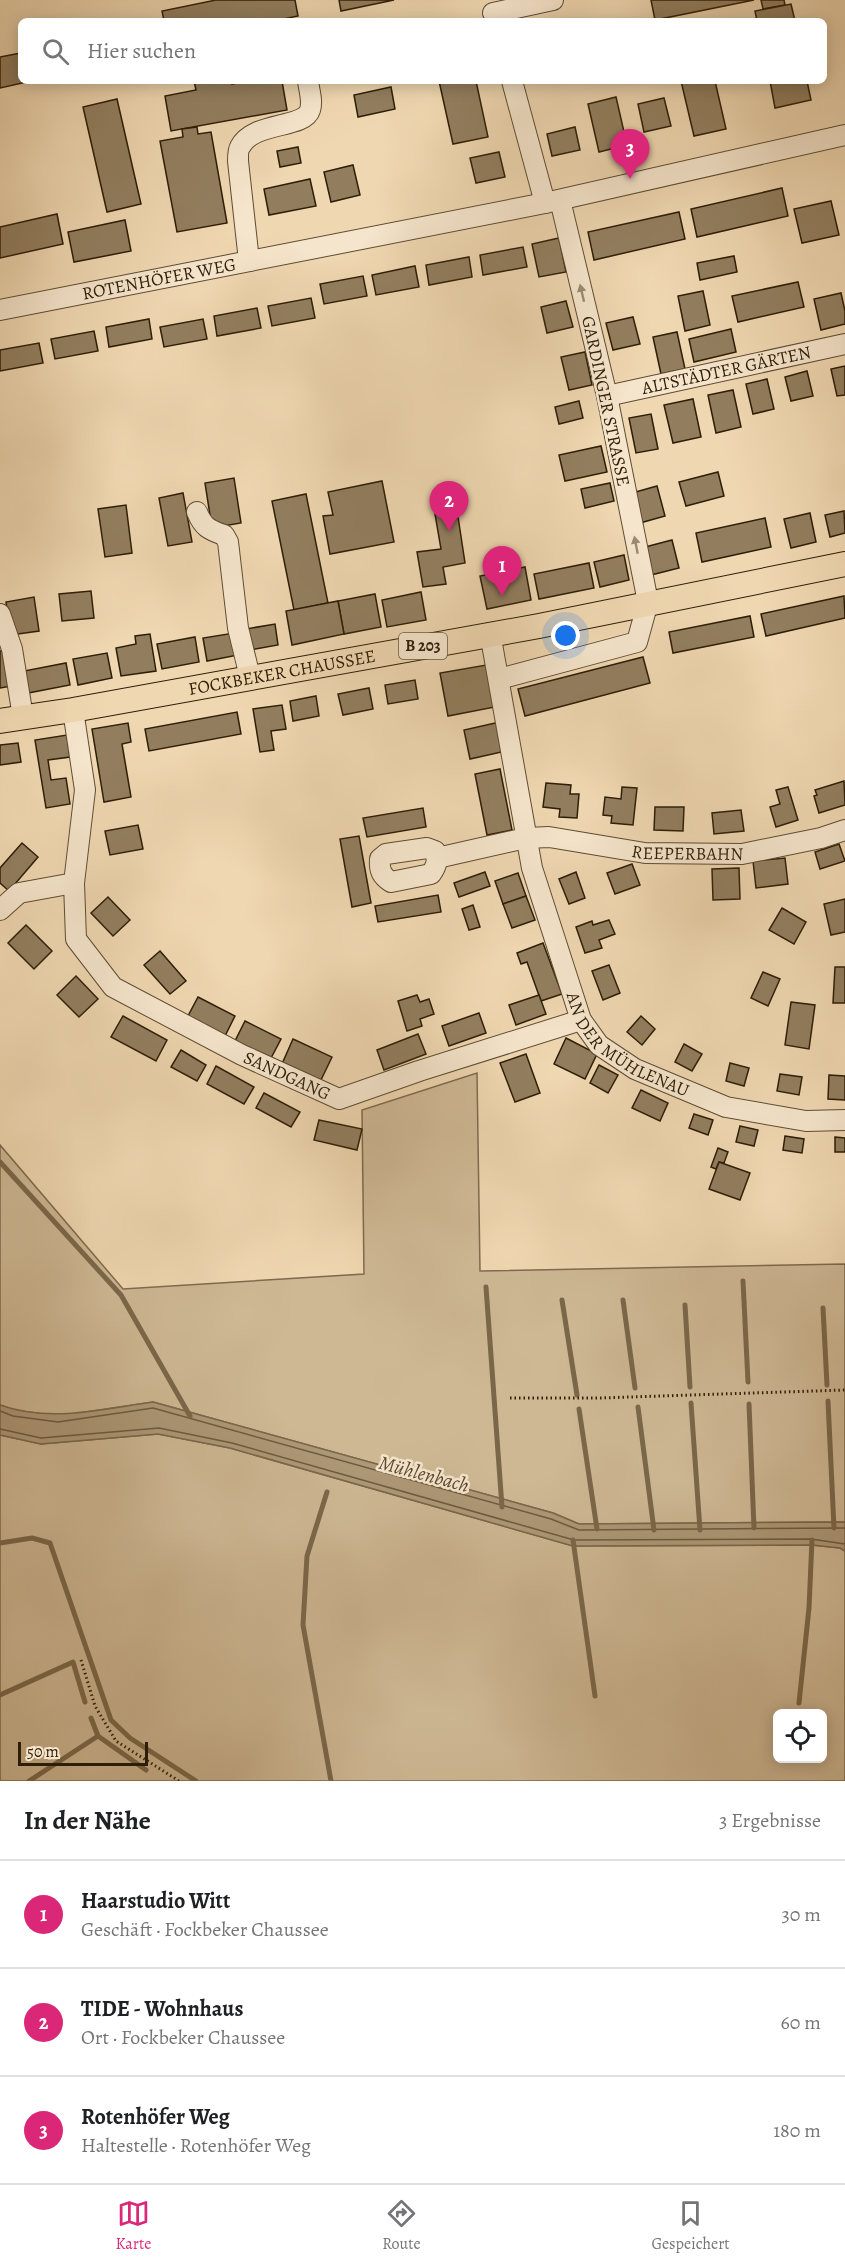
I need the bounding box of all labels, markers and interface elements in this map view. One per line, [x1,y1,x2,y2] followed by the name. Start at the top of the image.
[18,18,827,84] search box
[39,35,72,68] icon: search
[87,36,196,66] text: Hier suchen
[610,130,650,179] pin: 3
[80,252,238,306] street label: ROTENHÖFER WEG
[577,284,587,302] one-way arrow
[576,314,636,488] street label: GARDINGER STRASSE
[638,340,813,400] street label: ALTSTÄDTER GÄRTEN
[430,482,468,531] pin: 2
[631,535,640,554] one-way arrow
[482,546,522,596] pin: 1
[551,621,580,650] your location
[399,633,447,659] road number: B 203
[186,644,377,701] street label: FOCKBEKER CHAUSSEE
[630,839,743,866] street label: REEPERBAHN
[560,988,693,1102] street label: AN DER MÜHLENAU
[240,1045,334,1106] street label: SANDGANG
[376,1449,472,1499] water label: Mühlenbach
[773,1709,827,1763] map controls
[773,1709,827,1763] button: locate
[18,1739,148,1766] scale bar
[27,1741,59,1763] text: 50 m
[24,1803,151,1838] text: In der Nähe
[719,1807,821,1834] text: 3 Ergebnisse
[81,1886,230,1916] text: Haarstudio Witt
[40,1901,47,1928] text: 1
[781,1901,821,1928] text: 30 m
[81,1916,329,1943] text: Geschäft · Fockbeker Chaussee
[81,1994,243,2024] text: TIDE - Wohnhaus
[39,2009,48,2036] text: 2
[781,2009,821,2036] text: 60 m
[81,2024,285,2051] text: Ort · Fockbeker Chaussee
[81,2102,230,2132] text: Rotenhöfer Weg
[39,2117,48,2144] text: 3
[773,2117,821,2144] text: 180 m
[81,2132,311,2159] text: Haltestelle · Rotenhöfer Weg
[115,2197,151,2255] tab: Karte
[382,2197,421,2255] tab: Route
[652,2197,730,2255] tab: Gespeichert

